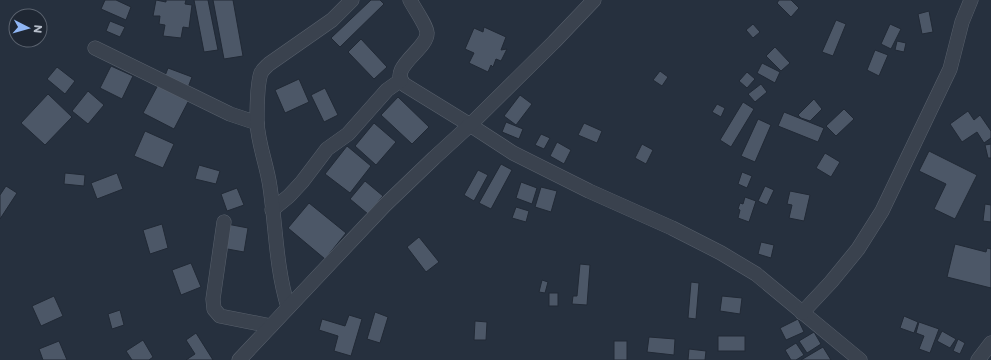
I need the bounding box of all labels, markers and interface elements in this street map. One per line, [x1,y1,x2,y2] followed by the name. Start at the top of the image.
[8,8,48,48] north arrow
[30,24,46,34] text: N

